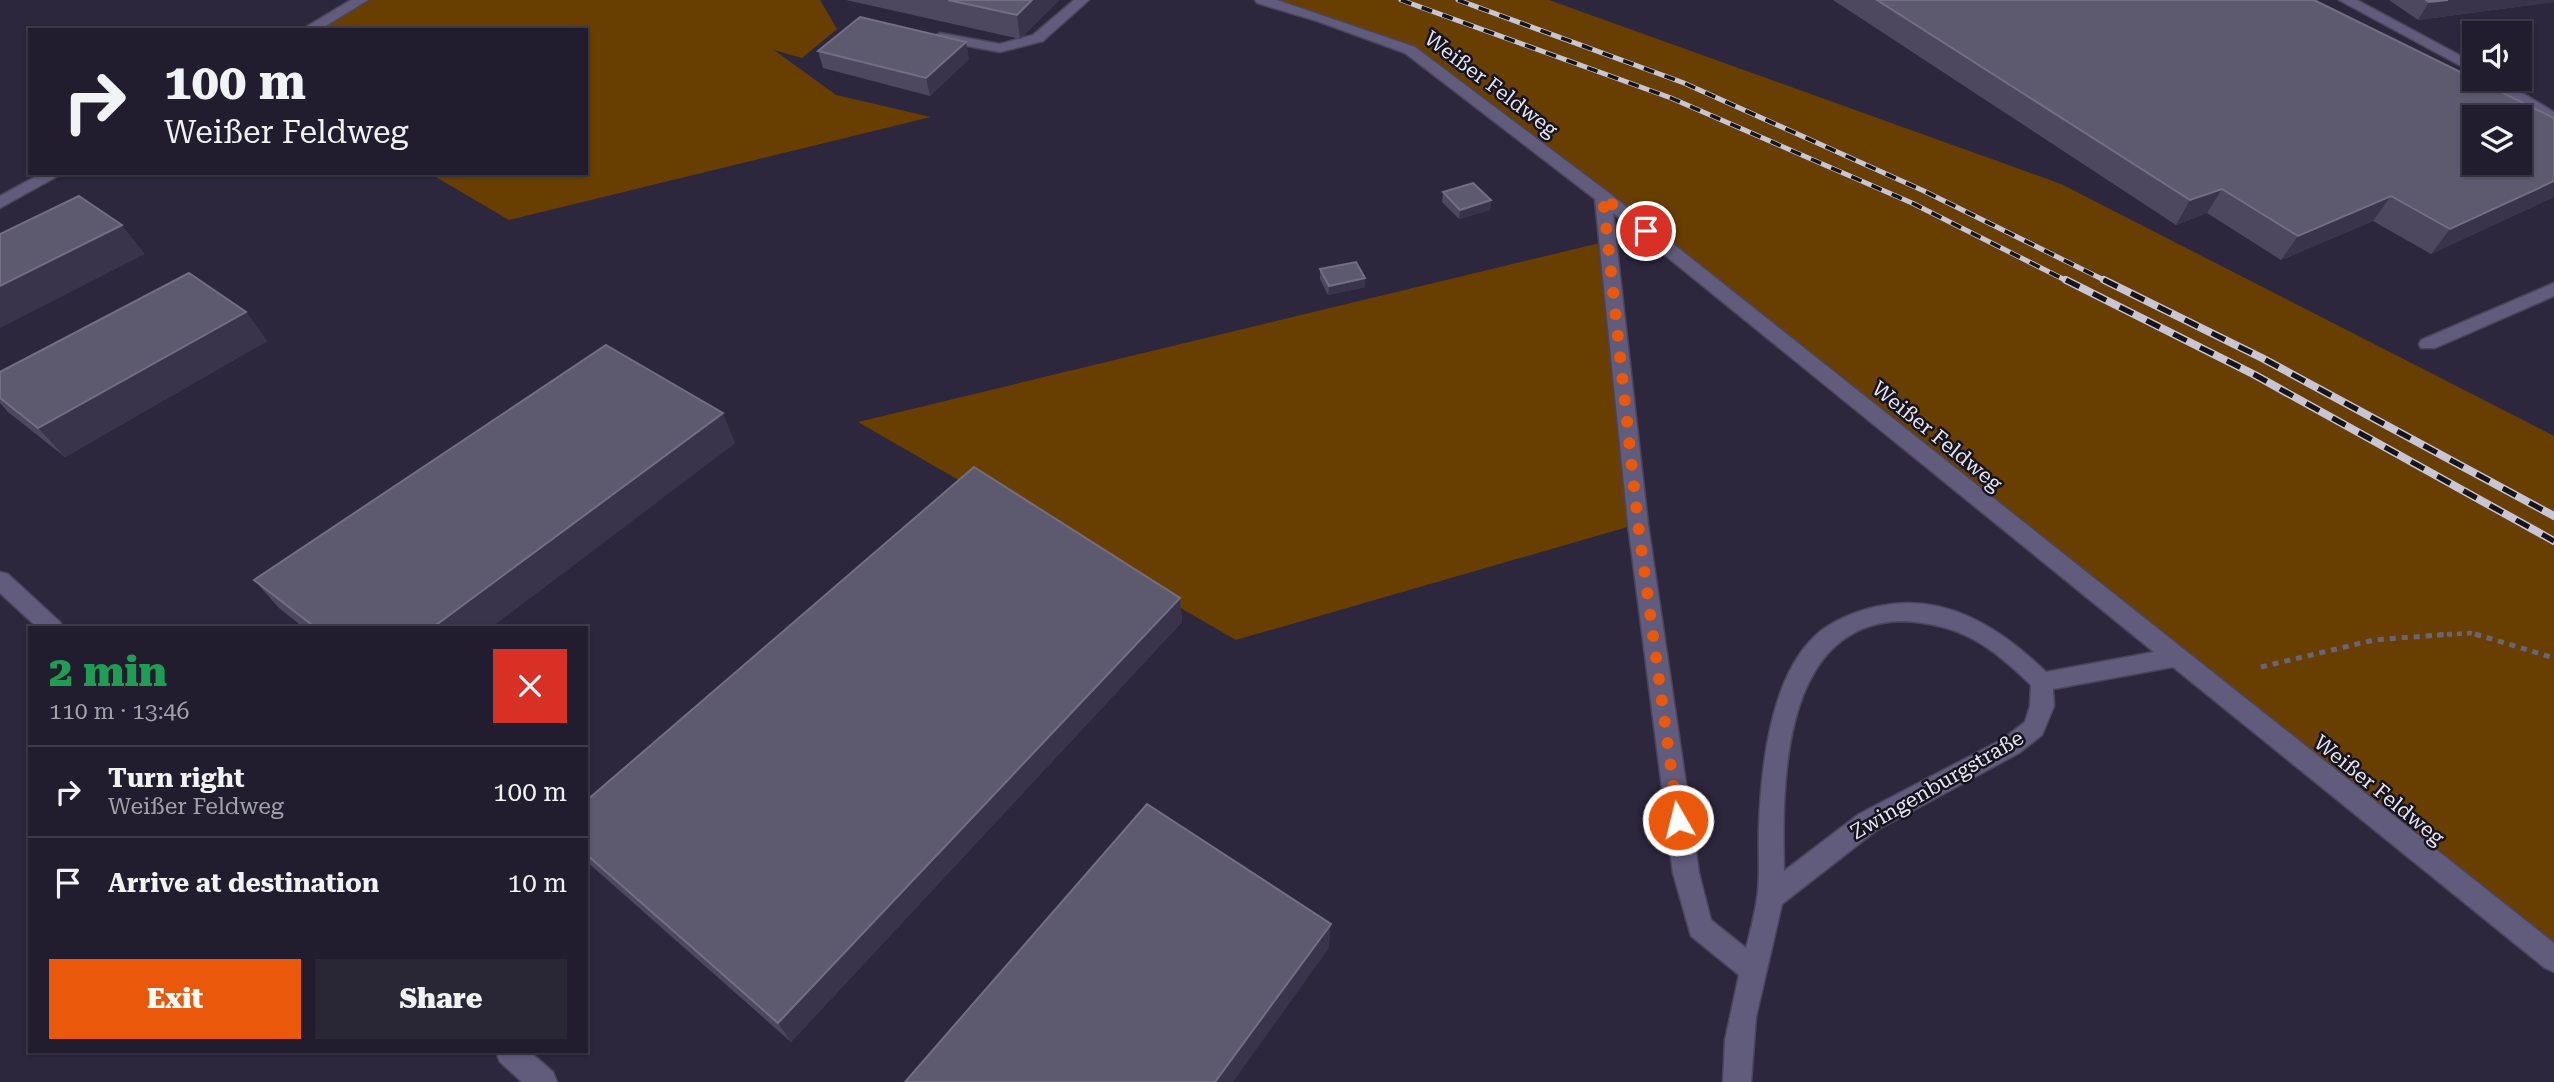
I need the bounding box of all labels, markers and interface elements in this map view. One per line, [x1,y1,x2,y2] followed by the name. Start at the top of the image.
[2462,21,2532,175] map controls
[2462,21,2532,91] button: sound
[1420,26,1562,142] street label: Weißer Feldweg
[164,54,306,111] text: 100 m
[49,56,140,147] icon: right
[2462,105,2532,175] button: layers
[164,113,409,151] text: Weißer Feldweg
[1616,201,1676,261] pin
[1627,212,1665,250] icon: arrive
[1867,376,2007,496] street label: Weißer Feldweg
[49,647,167,696] text: 2 min
[493,649,567,723] button: close
[49,698,189,725] text: 110 m · 13:46
[1846,726,2028,844] street label: Zwingenburgstraße
[2309,730,2449,850] street label: Weißer Feldweg
[108,763,244,793] text: Turn right
[49,773,87,811] icon: right
[493,777,567,807] text: 100 m
[1641,783,1715,857] position arrow
[108,793,284,820] text: Weißer Feldweg
[49,864,87,902] icon: arrive
[108,868,379,898] text: Arrive at destination
[508,868,567,898] text: 10 m
[49,959,301,1039] button: Exit
[315,959,567,1039] button: Share

